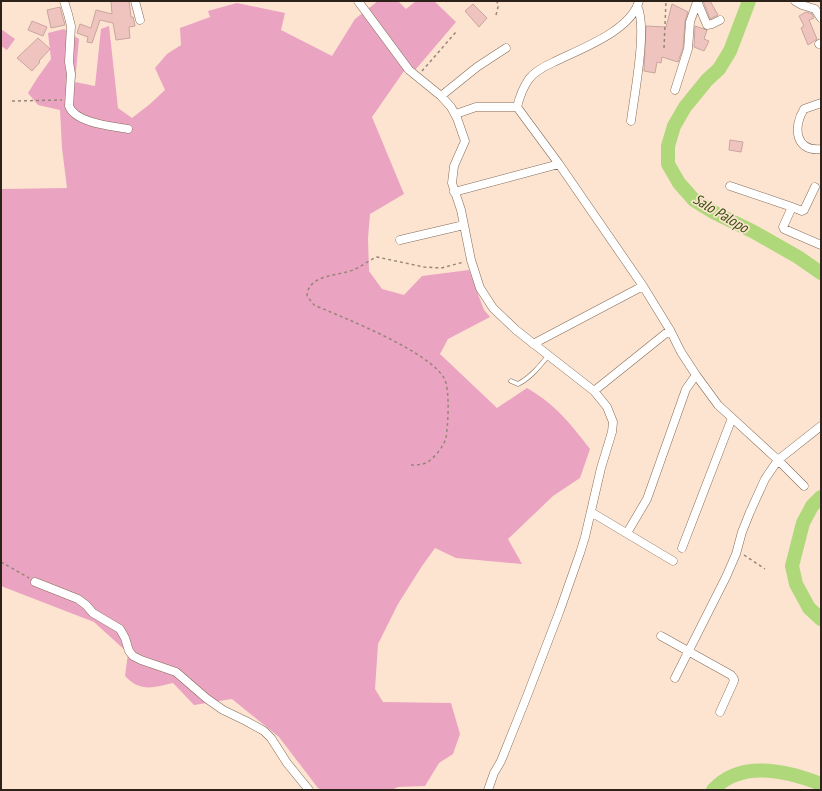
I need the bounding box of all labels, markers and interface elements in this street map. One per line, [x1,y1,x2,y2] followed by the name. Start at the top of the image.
[690,189,753,238] water label: Salo Palopo

